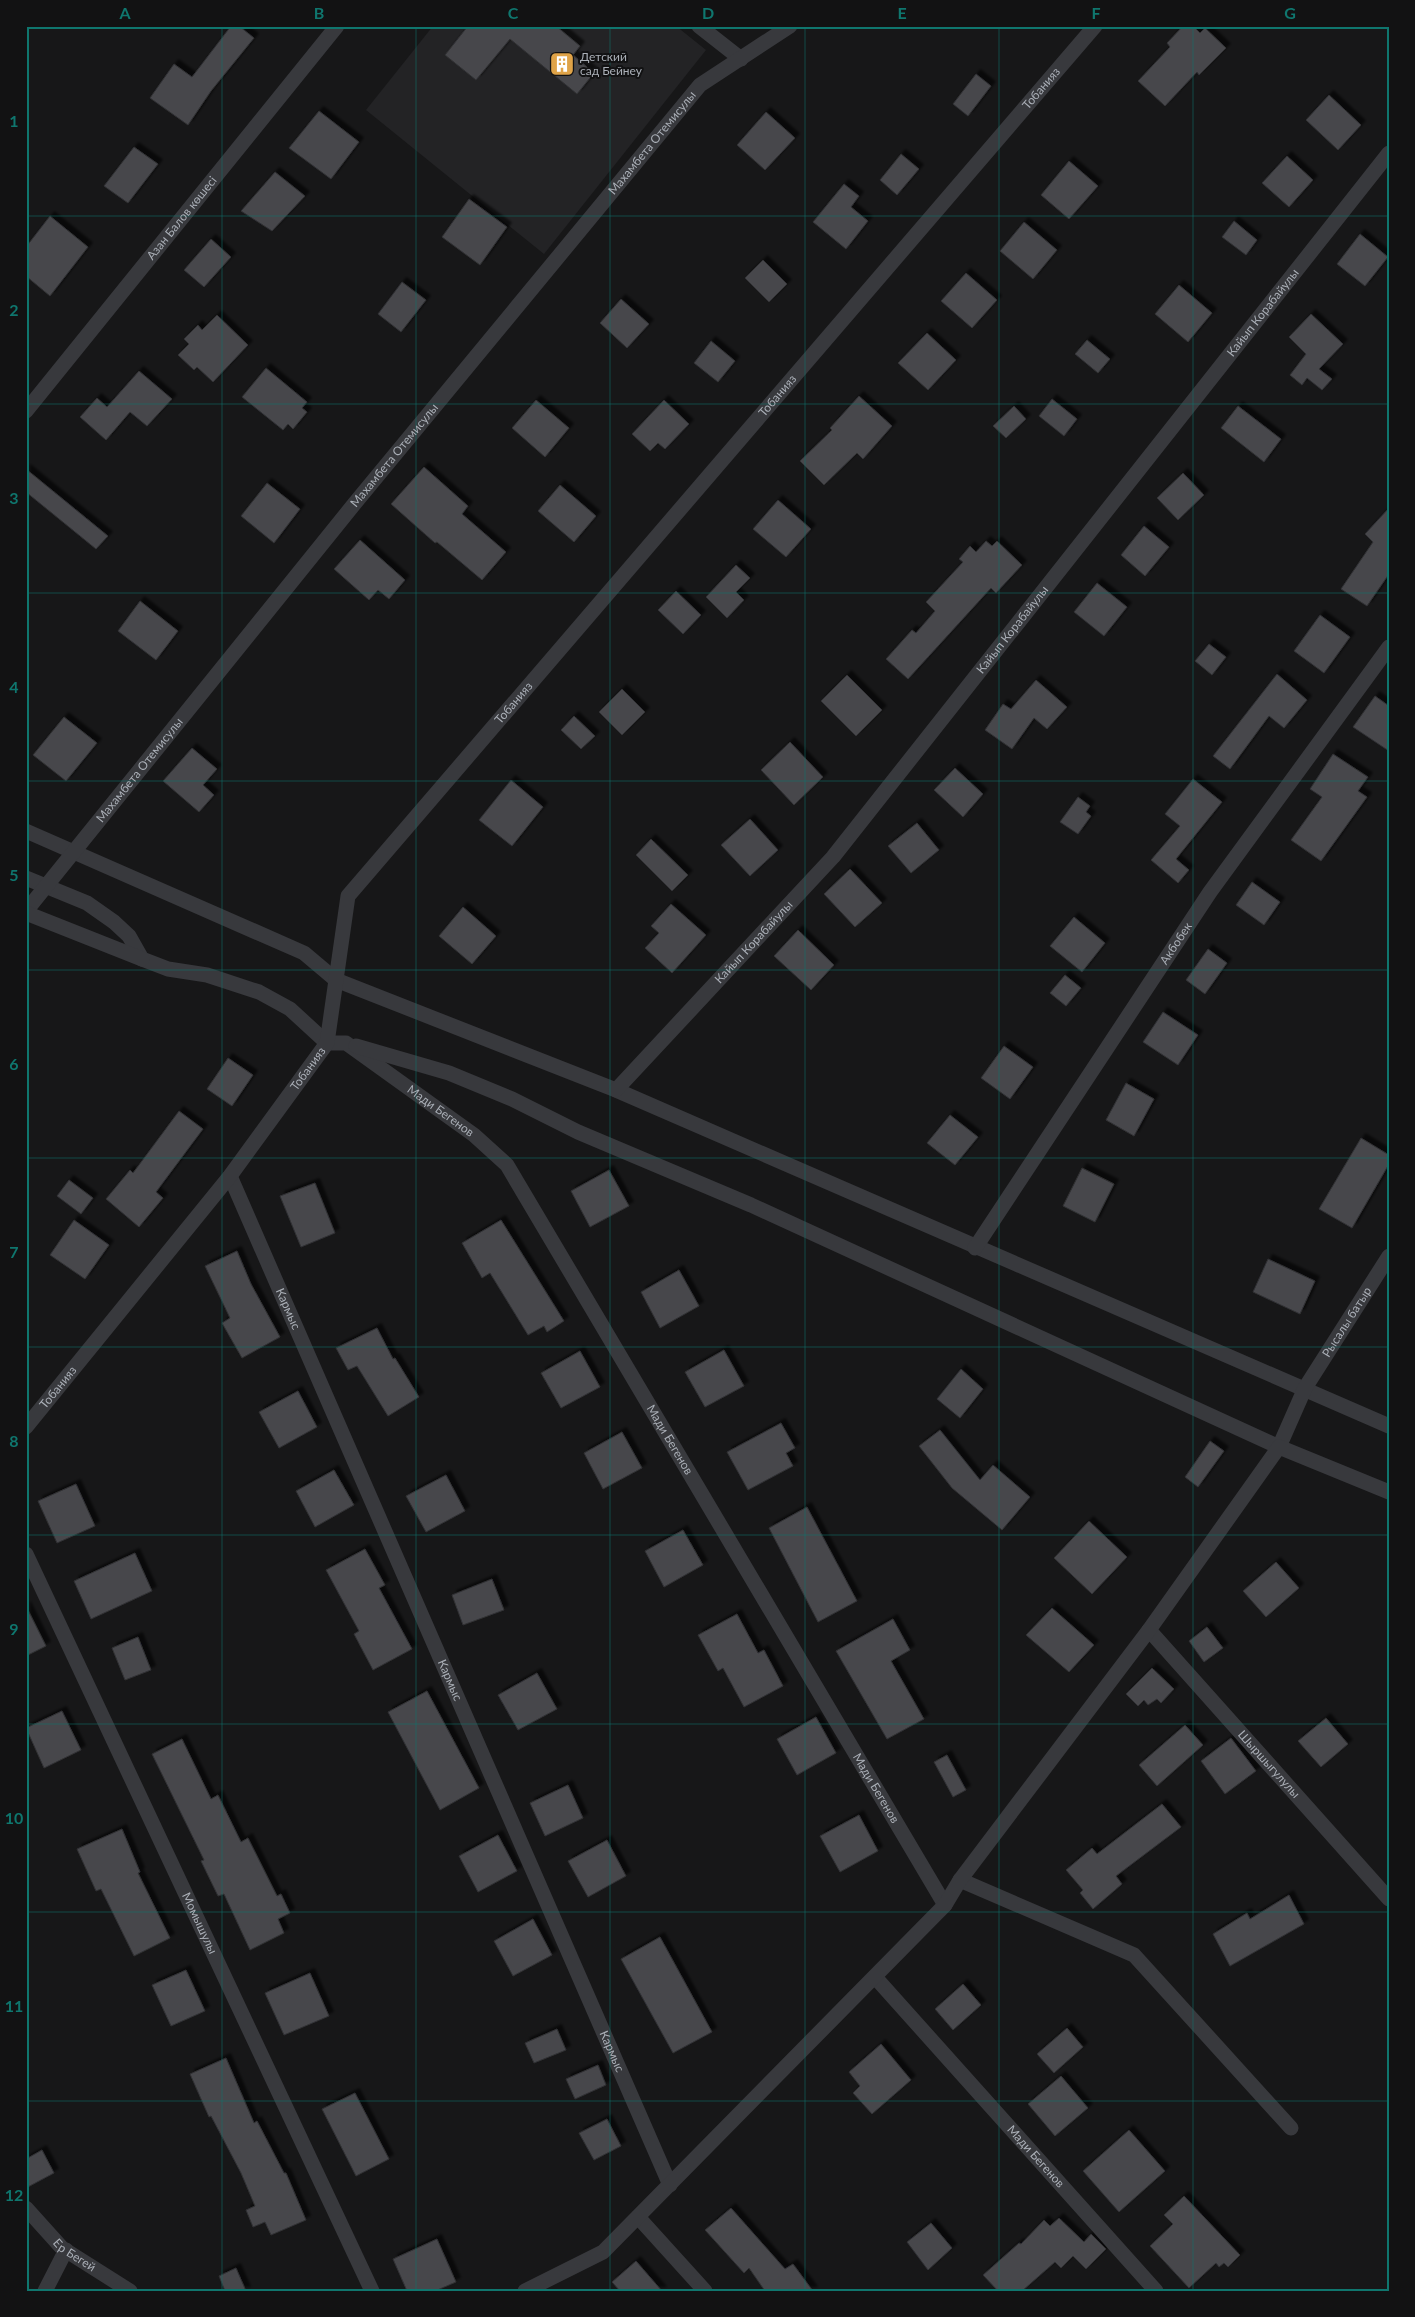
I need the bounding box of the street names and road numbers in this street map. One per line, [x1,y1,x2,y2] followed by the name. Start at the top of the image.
[1019,64,1063,112] street label: Тобанияз
[605,88,699,197] street label: Махамбета Отемисулы
[143,173,220,263] street label: Азан Балов көшесі
[1223,265,1302,359] street label: Кайып Корабайулы
[755,371,799,419] street label: Тобанияз
[347,400,441,510] street label: Махамбета Отемисулы
[973,583,1051,676] street label: Кайып Корабайулы
[491,679,535,727] street label: Тобанияз
[93,715,186,825] street label: Махамбета Отемисулы
[711,897,795,986] street label: Кайып Корабайулы
[1156,918,1195,967] street label: Акбобек
[287,1044,329,1093] street label: Тобанияз
[405,1082,477,1140] street label: Мади Бегенов
[1319,1284,1375,1360] street label: Рысалы батыр
[273,1286,304,1332] street label: Кармыс
[36,1363,79,1411] street label: Тобанияз
[644,1402,697,1477] street label: Мади Бегенов
[435,1657,466,1703] street label: Кармыс
[1235,1727,1303,1801] street label: Шыршыгулулы
[850,1750,903,1826] street label: Мади Бегенов
[179,1890,221,1956] street label: Момышулы
[597,2028,628,2074] street label: Кармыс
[1004,2122,1068,2191] street label: Мади Бегенов
[50,2235,99,2274] street label: Ер Бегей

